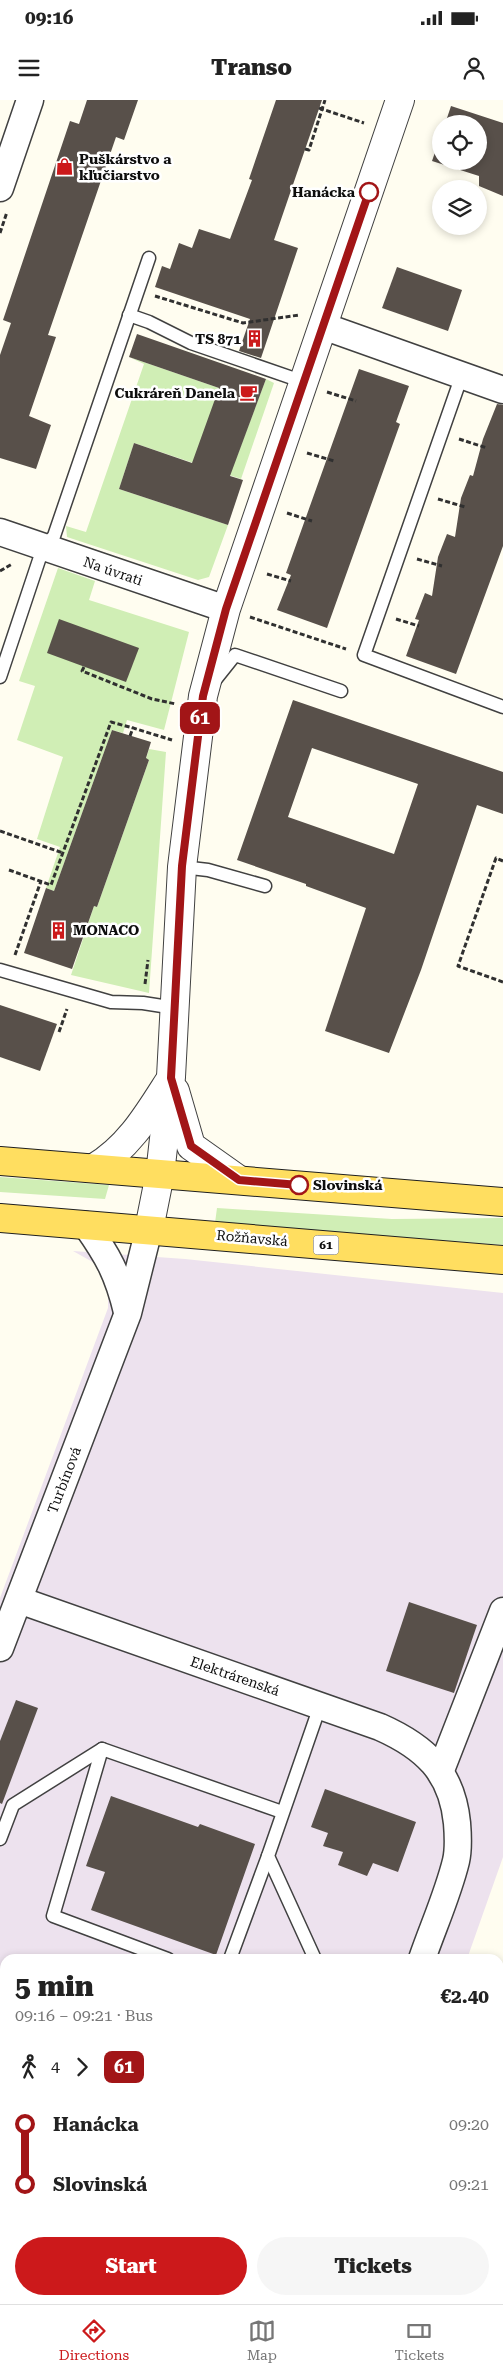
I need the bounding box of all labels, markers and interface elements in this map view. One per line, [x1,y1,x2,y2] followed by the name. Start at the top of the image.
[25,6,74,29] text: 09:16
[15,54,43,82] icon: menu
[460,54,488,82] icon: person
[211,55,292,80] text: Transo
[432,115,487,235] map controls
[432,115,487,170] button: locate
[79,151,172,183] place label: Puškárstvo a kľučiarstvo
[55,157,75,177] shop icon: Puškárstvo a kľučiarstvo
[432,180,487,235] button: layers
[359,182,379,202] marker: Hanácka
[292,184,356,200] place label: Hanácka
[245,329,265,349] building icon: TS 871
[195,331,241,347] place label: TS 871
[239,383,259,403] cafe icon: Cukráreň Danela
[115,385,236,401] place label: Cukráreň Danela
[81,553,145,589] street label: Na úvrati
[178,702,222,734] line badge: 61
[190,707,210,728] text: 61
[49,920,69,940] building icon: MONACO
[73,922,139,938] place label: MONACO
[289,1175,309,1195] marker: Slovinská
[313,1177,383,1193] place label: Slovinská
[216,1227,289,1249] street label: Rožňavská
[314,1236,338,1254] road number: 61
[44,1444,84,1516] street label: Turbínová
[188,1653,282,1699] street label: Elektrárenská
[15,1970,94,2003] text: 5 min
[440,1985,489,2008] text: €2.40
[15,2006,153,2025] text: 09:16 – 09:21 · Bus
[15,2053,43,2081] icon: walk
[68,2053,96,2081] icon: forward
[114,2056,134,2077] text: 61
[51,2057,60,2076] text: 4
[53,2113,139,2136] text: Hanácka
[449,2115,489,2134] text: 09:20
[53,2173,147,2196] text: Slovinská
[449,2175,489,2194] text: 09:21
[15,2237,247,2295] button: Start
[257,2237,489,2295] button: Tickets
[59,2317,129,2363] tab: Directions
[247,2317,277,2363] tab: Map
[395,2317,444,2363] tab: Tickets

